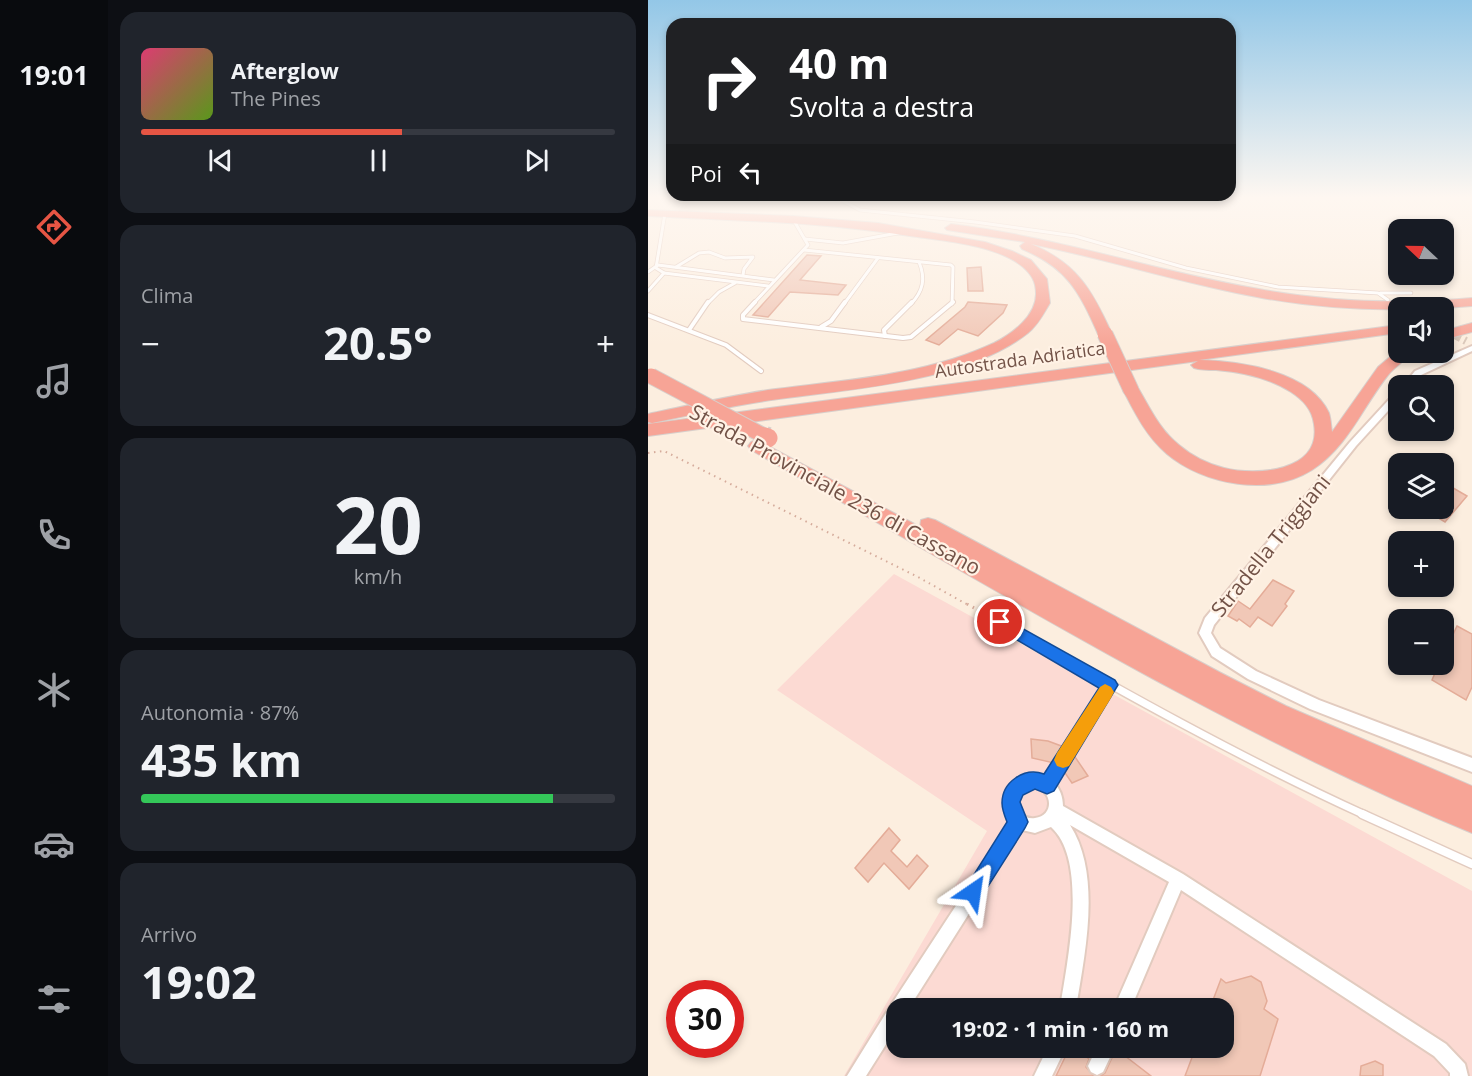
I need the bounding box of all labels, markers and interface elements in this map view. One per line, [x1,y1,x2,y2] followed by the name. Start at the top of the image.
[789,34,889,91] text: 40 m
[690,42,768,120] icon: right
[231,55,339,85] text: Afterglow
[19,56,89,93] text: 19:01
[231,85,321,112] text: The Pines
[789,88,974,125] text: Svolta a destra
[204,144,237,177] icon: previous
[362,144,395,177] icon: pause
[520,144,553,177] icon: next
[734,156,767,189] icon: left
[690,158,722,188] text: Poi
[33,206,75,248] icon: directions
[1388,219,1454,285] north arrow
[1388,219,1454,675] map controls
[141,282,193,309] text: Clima
[1388,297,1454,363] button: sound
[323,312,433,373] text: 20.5°
[141,321,160,366] text: −
[596,321,615,366] text: +
[933,335,1106,383] street label: Autostrada Adriatica
[33,360,75,402] icon: music
[1388,375,1454,441] button: search
[685,397,986,581] street label: Strada Provinciale 236 di Cassano
[1388,453,1454,519] button: layers
[1204,469,1336,622] street label: Stradella Triggiani
[333,471,423,577] text: 20
[33,514,75,556] icon: phone
[1388,531,1454,597] button: +
[354,563,402,590] text: km/h
[974,596,1025,647] pin
[983,605,1016,638] icon: arrive
[1388,609,1454,675] button: −
[33,669,75,711] icon: climate
[141,699,299,726] text: Autonomia · 87%
[141,729,302,790] text: 435 km
[33,823,75,865] icon: car
[941,860,1005,924] position arrow
[141,921,197,948] text: Arrivo
[141,951,257,1012] text: 19:02
[33,978,75,1020] icon: filters
[666,980,744,1058] speed limit sign: 30
[951,1013,1169,1043] text: 19:02 · 1 min · 160 m

